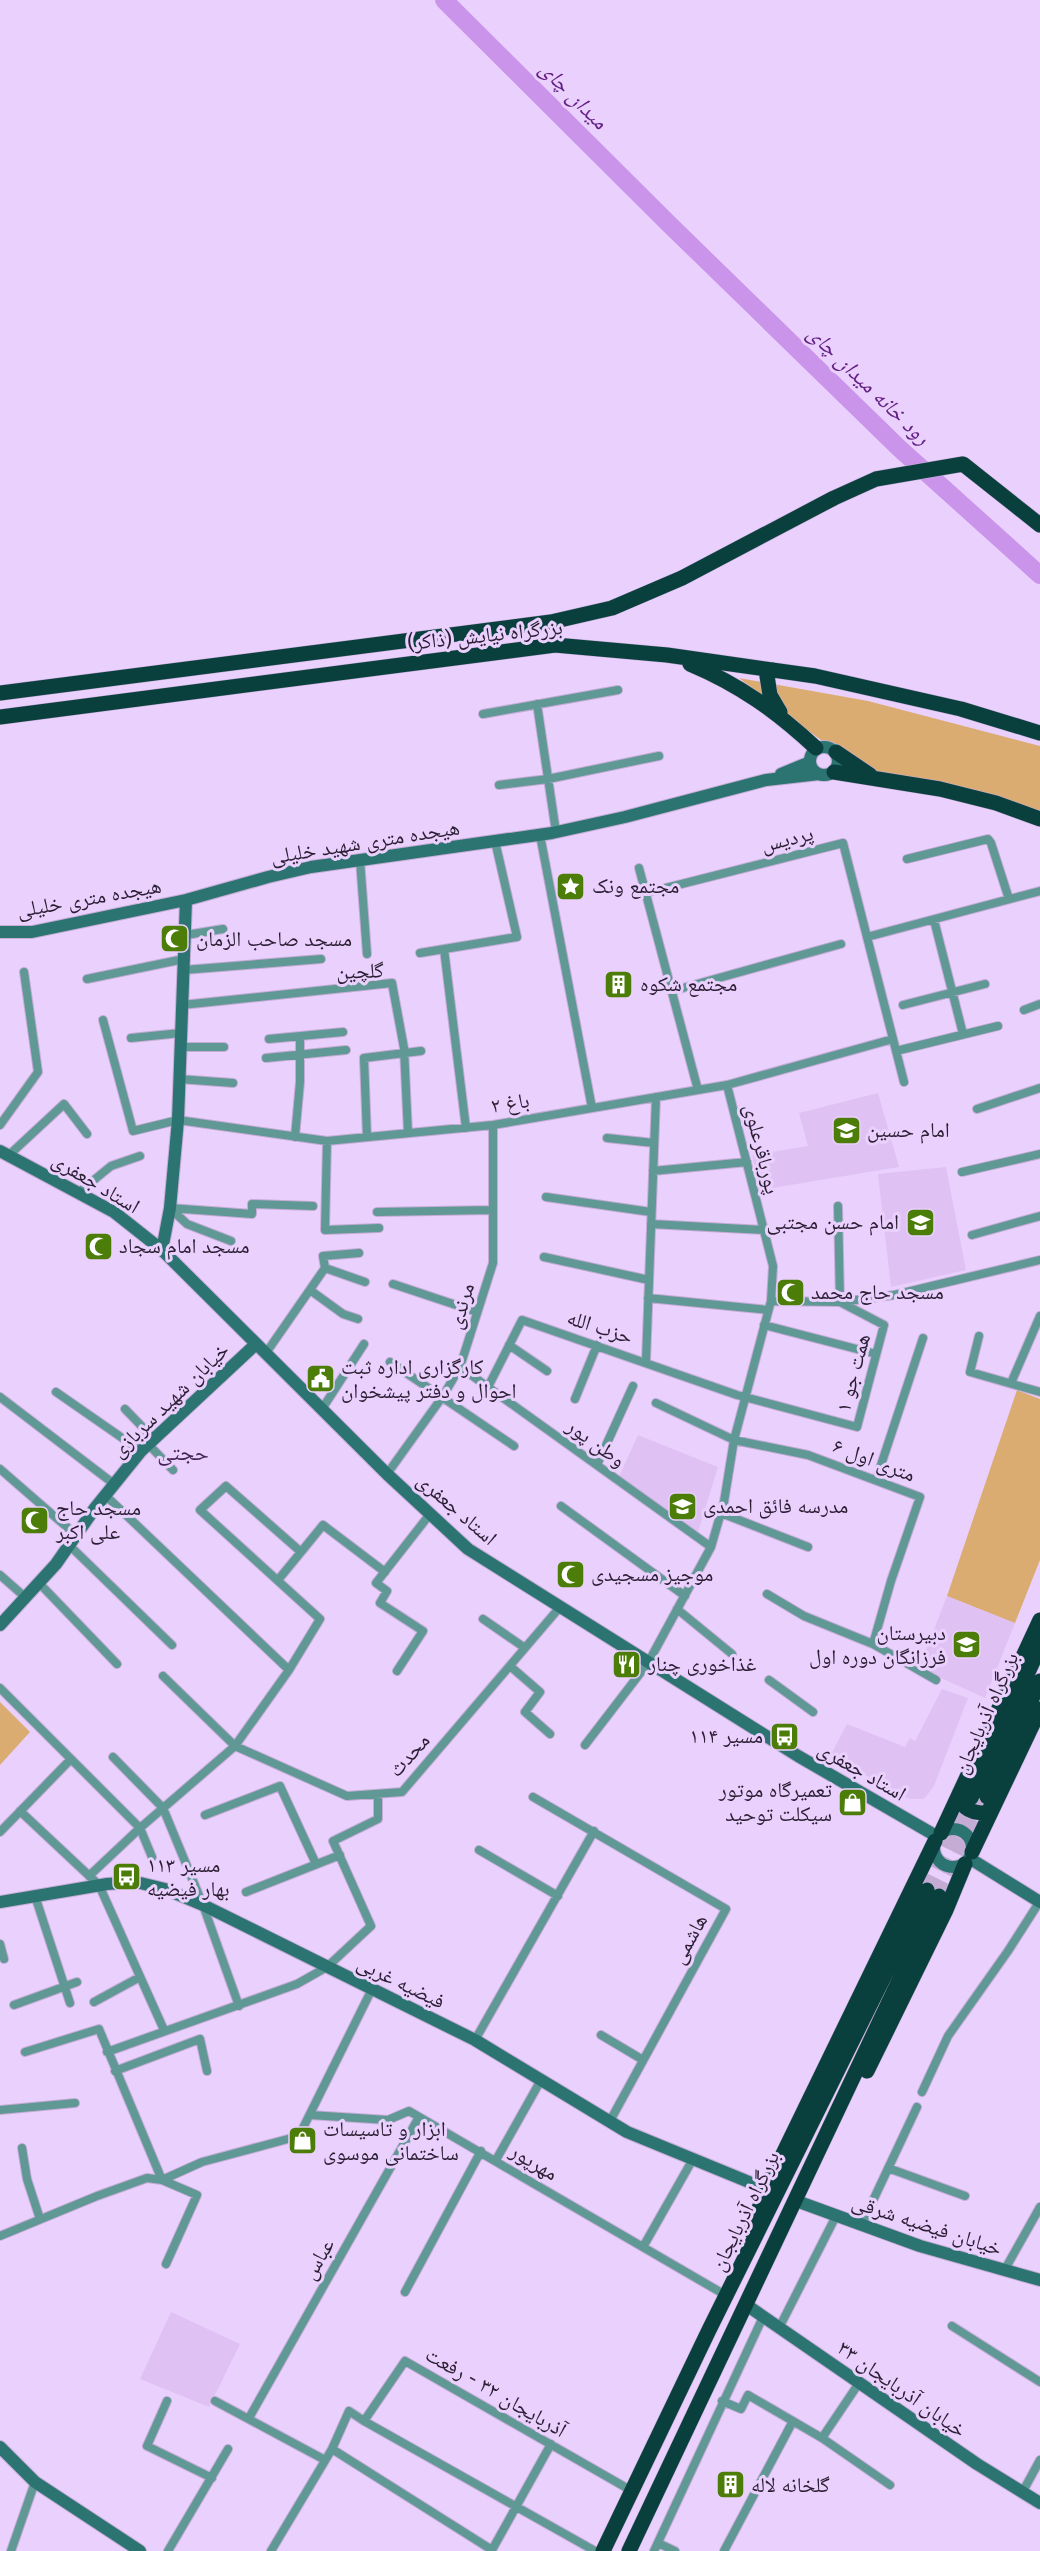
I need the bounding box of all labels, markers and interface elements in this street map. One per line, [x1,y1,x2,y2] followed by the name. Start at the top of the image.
[534,55,614,135] water label: میدان چای
[802,320,936,450] water label: رود خانه میدان چای
[406,614,564,656] street label: بزرگراه نیایش (ذاکر)
[269,814,461,870] street label: هیجده متری شهید خلیلی
[758,820,816,858] street label: پردیس
[555,870,587,902] place icon: مجتمع ونک
[15,873,163,923] street label: هیجده متری خلیلی
[592,873,679,899] place label: مجتمع ونک
[159,923,191,955] mosque icon: مسجد صاحب الزمان
[196,926,352,952] place label: مسجد صاحب الزمان
[336,957,385,985] street label: گلچین
[603,968,635,1000] building icon: مجتمع شکوه
[640,971,737,997] place label: مجتمع شکوه
[489,1087,531,1119] street label: باغ ۲
[738,1101,786,1197] street label: پورباقرعلوی
[830,1114,862,1146] school or university icon: امام حسین
[867,1117,950,1144] place label: امام حسین
[47,1147,145,1219] street label: استاد جعفری
[904,1206,936,1238] school or university icon: امام حسن مجتبی
[766,1209,899,1236] place label: امام حسن مجتبی
[82,1230,114,1262] mosque icon: مسجد امام سجاد
[119,1233,250,1260] place label: مسجد امام سجاد
[774,1276,806,1308] mosque icon: مسجد حاج محمد
[811,1279,944,1305] place label: مسجد حاج محمد
[442,1280,480,1332] street label: مرندی
[564,1304,636,1350] street label: حزب الله
[830,1331,876,1415] street label: همت جو ۱
[105,1337,235,1463] street label: خیابان شهید سربازی
[341,1354,517,1404] place label: کارگزاری اداره ثبت احوال و دفتر پیشخوان
[304,1363,336,1395] public building icon: کارگزاری اداره ثبت احوال و دفتر پیشخوان
[561,1412,631,1473] street label: وطن پور
[829,1432,919,1488] street label: ۶ متری اول
[157,1439,209,1466] district label: حجتی
[412,1467,502,1551] street label: استاد جعفری
[666,1490,698,1522] school or university icon: مدرسه فائق احمدی
[703,1493,848,1519] place label: مدرسه فائق احمدی
[55,1495,141,1545] place label: مسجد حاج علی اکبر
[19,1504,51,1536] mosque icon: مسجد حاج علی اکبر
[554,1558,586,1590] mosque icon: موجیز مسجیدی
[591,1561,713,1587] place label: موجیز مسجیدی
[809,1620,946,1670] place label: دبیرستان فرزانگان دوره اول
[951,1629,983,1661] school or university icon: دبیرستان فرزانگان دوره اول
[611,1648,643,1680] restaurant icon: غذاخوری چنار
[948,1648,1024,1778] street label: بزرگراه آذربایجان
[647,1651,757,1677] place label: غذاخوری چنار
[768,1720,800,1752] bus stop icon: مسیر ۱۱۴
[690,1723,763,1749] place label: مسیر ۱۱۴
[383,1728,435,1782] street label: محدث
[813,1735,911,1807] street label: استاد جعفری
[718,1777,832,1827] place label: تعمیرگاه موتور سیکلت توحید
[837,1786,869,1818] shop icon: تعمیرگاه موتور سیکلت توحید
[147,1852,230,1902] place label: مسیر ۱۱۳ بهار فیضیه
[110,1861,142,1893] bus stop icon: مسیر ۱۱۳ بهار فیضیه
[665,1910,713,1968] street label: هاشمی
[353,1950,449,2014] street label: فیضیه غربی
[323,2116,459,2166] place label: ابزار و تاسیسات ساختمانی موسوی
[286,2125,318,2157] shop icon: ابزار و تاسیسات ساختمانی موسوی
[505,2137,563,2186] street label: مهرپور
[705,2147,785,2275] street label: بزرگراه آذربایجان
[849,2189,1005,2261] street label: خیابان فیضیه شرقی
[296,2233,340,2284] street label: عباس
[833,2335,971,2443] street label: خیابان آذربایجان ۳۳
[421,2341,572,2443] street label: آذربایجان ۳۲ - رفعت
[714,2469,746,2501] building icon: گلخانه لاله
[751,2472,830,2498] place label: گلخانه لاله

